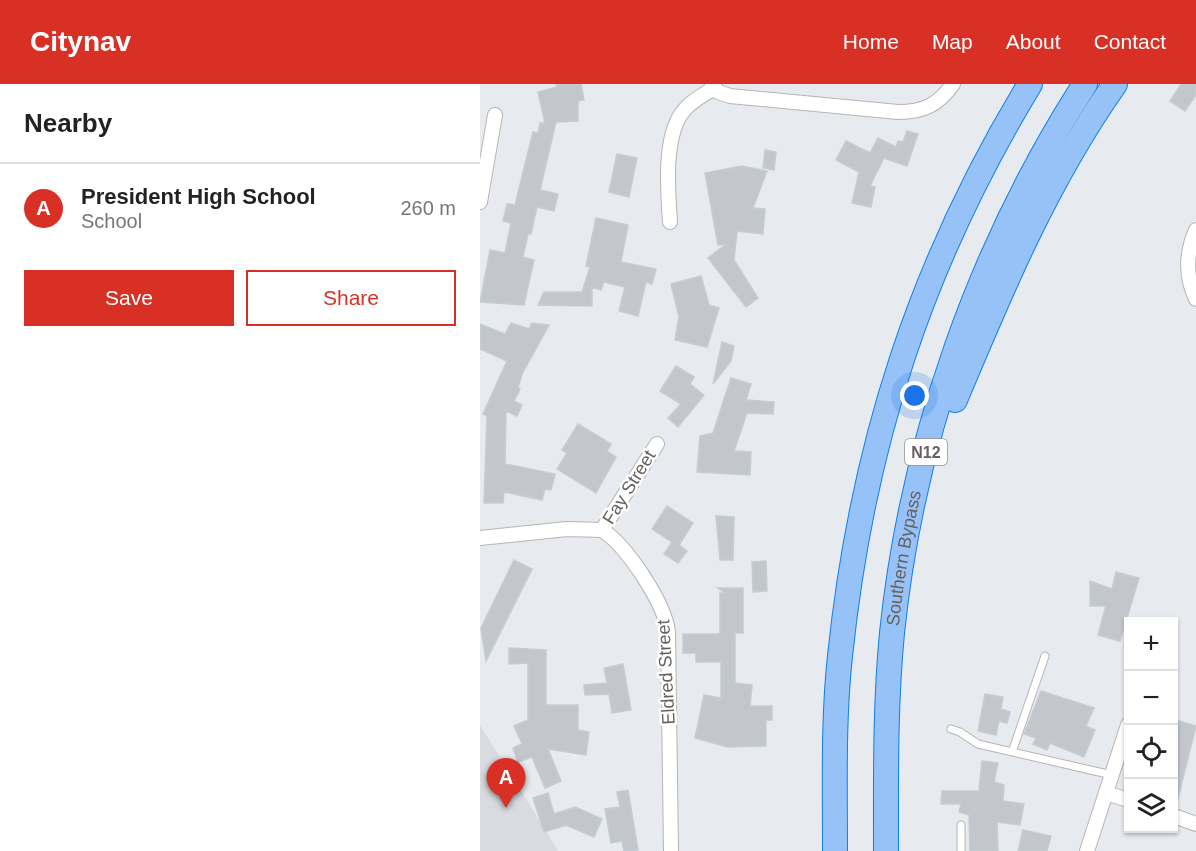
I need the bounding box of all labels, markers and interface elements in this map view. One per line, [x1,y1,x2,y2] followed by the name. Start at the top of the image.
[30,26,131,57] text: Citynav
[843,30,899,53] text: Home
[932,30,973,53] text: Map
[1006,30,1061,53] text: About
[1094,30,1166,53] text: Contact
[24,108,112,138] text: Nearby
[81,184,316,209] text: President High School
[36,197,51,219] text: A
[400,197,456,219] text: 260 m
[81,210,142,232] text: School
[24,270,234,326] button: Save
[246,270,456,326] button: Share
[900,381,929,410] your location
[905,439,947,465] road number: N12
[599,446,659,528] street label: Fay Street
[883,488,925,627] street label: Southern Bypass
[1124,617,1178,833] map controls
[1124,617,1178,671] button: +
[653,619,679,725] street label: Eldred Street
[1124,671,1178,725] button: −
[1124,725,1178,779] button: locate
[486,758,526,808] pin: A
[1124,779,1178,833] button: layers

